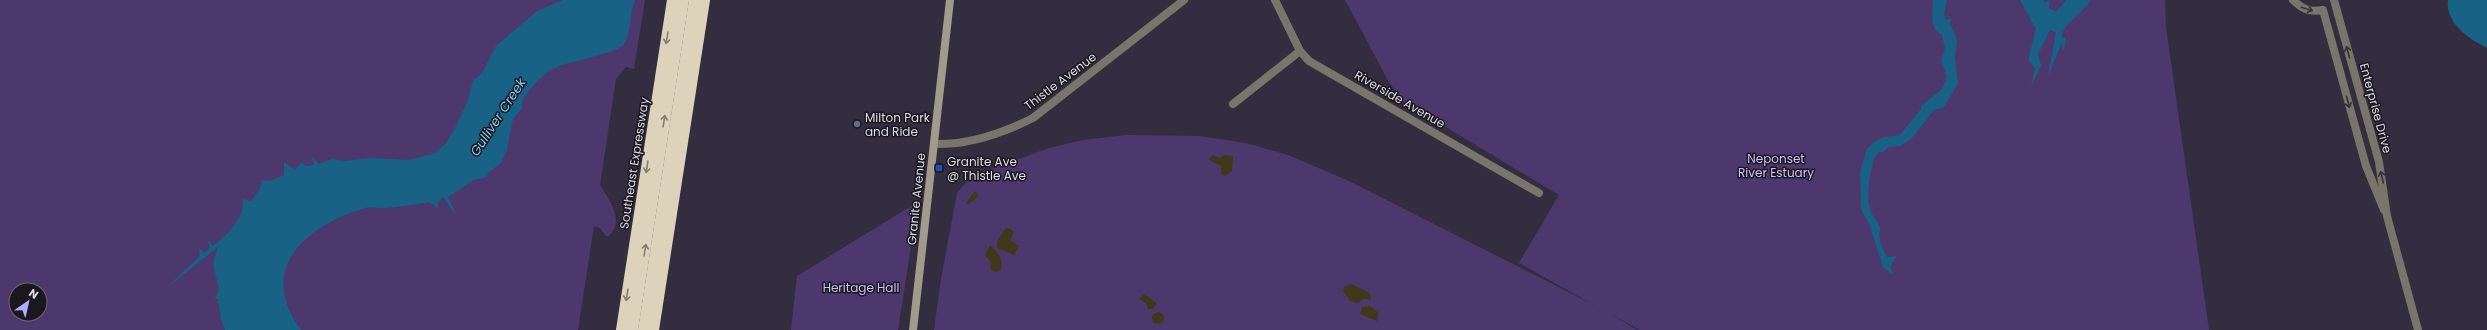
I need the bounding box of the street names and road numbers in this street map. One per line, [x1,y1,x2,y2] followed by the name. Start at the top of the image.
[1020,48,1100,114] street label: Thistle Avenue
[2356,61,2396,155] street label: Enterprise Drive
[1352,66,1448,132] street label: Riverside Avenue
[615,96,653,230] street label: Southeast Expressway
[903,152,929,246] street label: Granite Avenue

